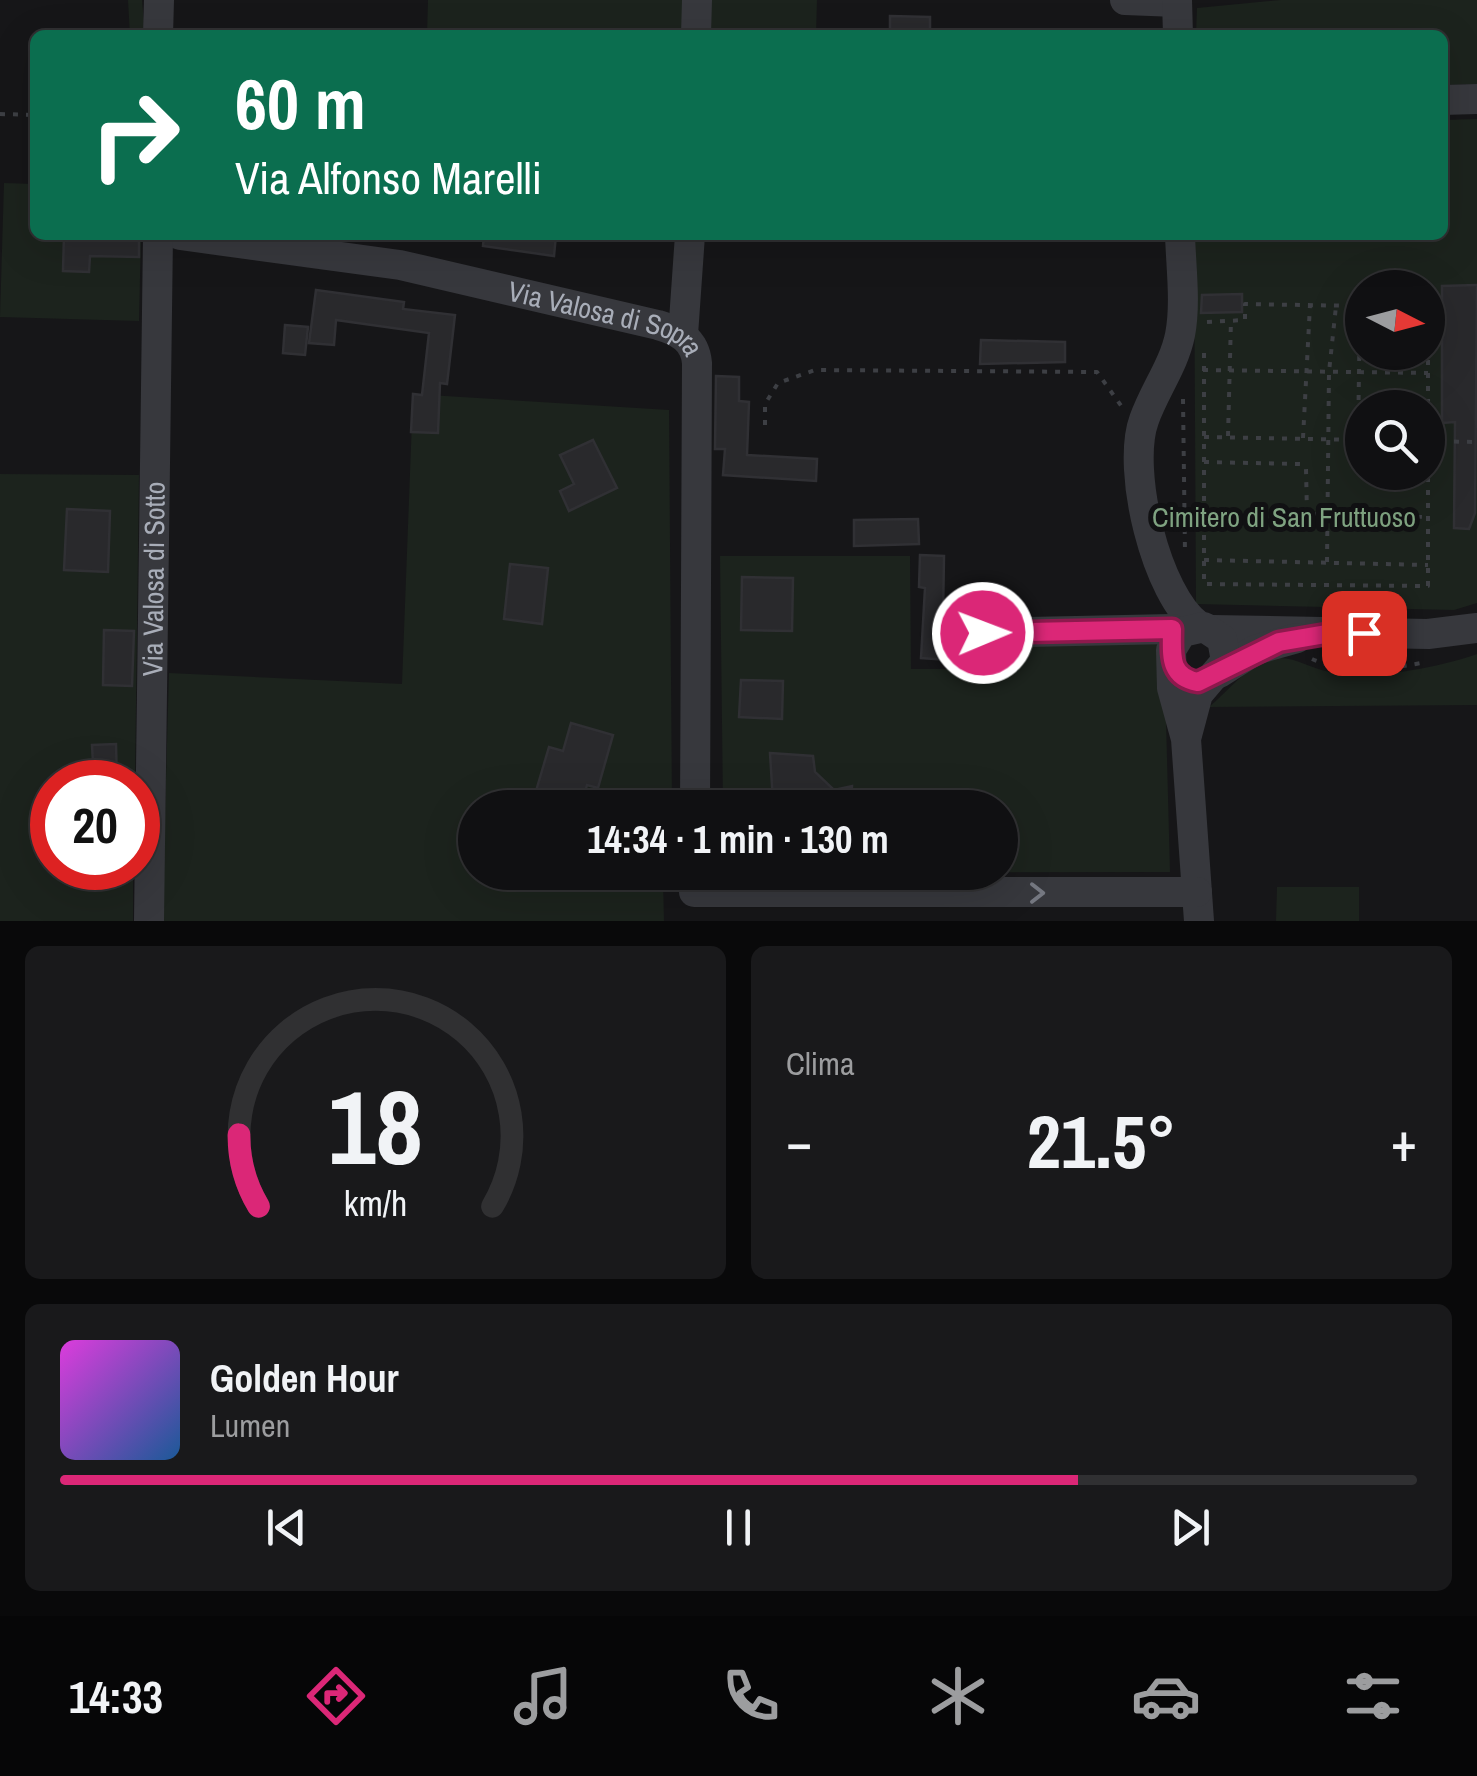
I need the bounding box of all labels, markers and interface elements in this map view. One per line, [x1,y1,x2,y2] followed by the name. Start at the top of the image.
[235,57,366,151] text: 60 m
[70,70,200,200] icon: right
[235,147,542,208] text: Via Alfonso Marelli
[1345,270,1445,370] north arrow
[1345,270,1445,490] map controls
[505,272,713,362] street label: Via Valosa di Sopra
[1345,390,1445,490] button: search
[133,481,174,677] street label: Via Valosa di Sotto
[1152,498,1416,536] park label: Cimitero di San Fruttuoso
[931,581,1035,685] position arrow
[1322,591,1407,676] pin
[1337,606,1392,661] icon: arrive
[30,760,160,890] speed limit sign: 20
[587,814,889,865] text: 14:34 · 1 min · 130 m
[1029,882,1045,903] one-way arrow
[786,1042,855,1085] text: Clima
[328,1056,423,1196] text: 18
[1027,1090,1176,1191] text: 21.5°
[786,1104,812,1178] text: −
[1391,1104,1417,1178] text: +
[344,1179,407,1227] text: km/h
[210,1353,399,1404] text: Golden Hour
[210,1404,290,1447] text: Lumen
[259,1500,314,1555] icon: previous
[711,1500,766,1555] icon: pause
[1163,1500,1218,1555] icon: next
[301,1661,371,1731] icon: directions
[508,1661,578,1731] icon: music
[716,1661,786,1731] icon: phone
[923,1661,993,1731] icon: climate
[1131,1661,1201,1731] icon: car
[1338,1661,1408,1731] icon: filters
[69,1666,163,1727] text: 14:33

